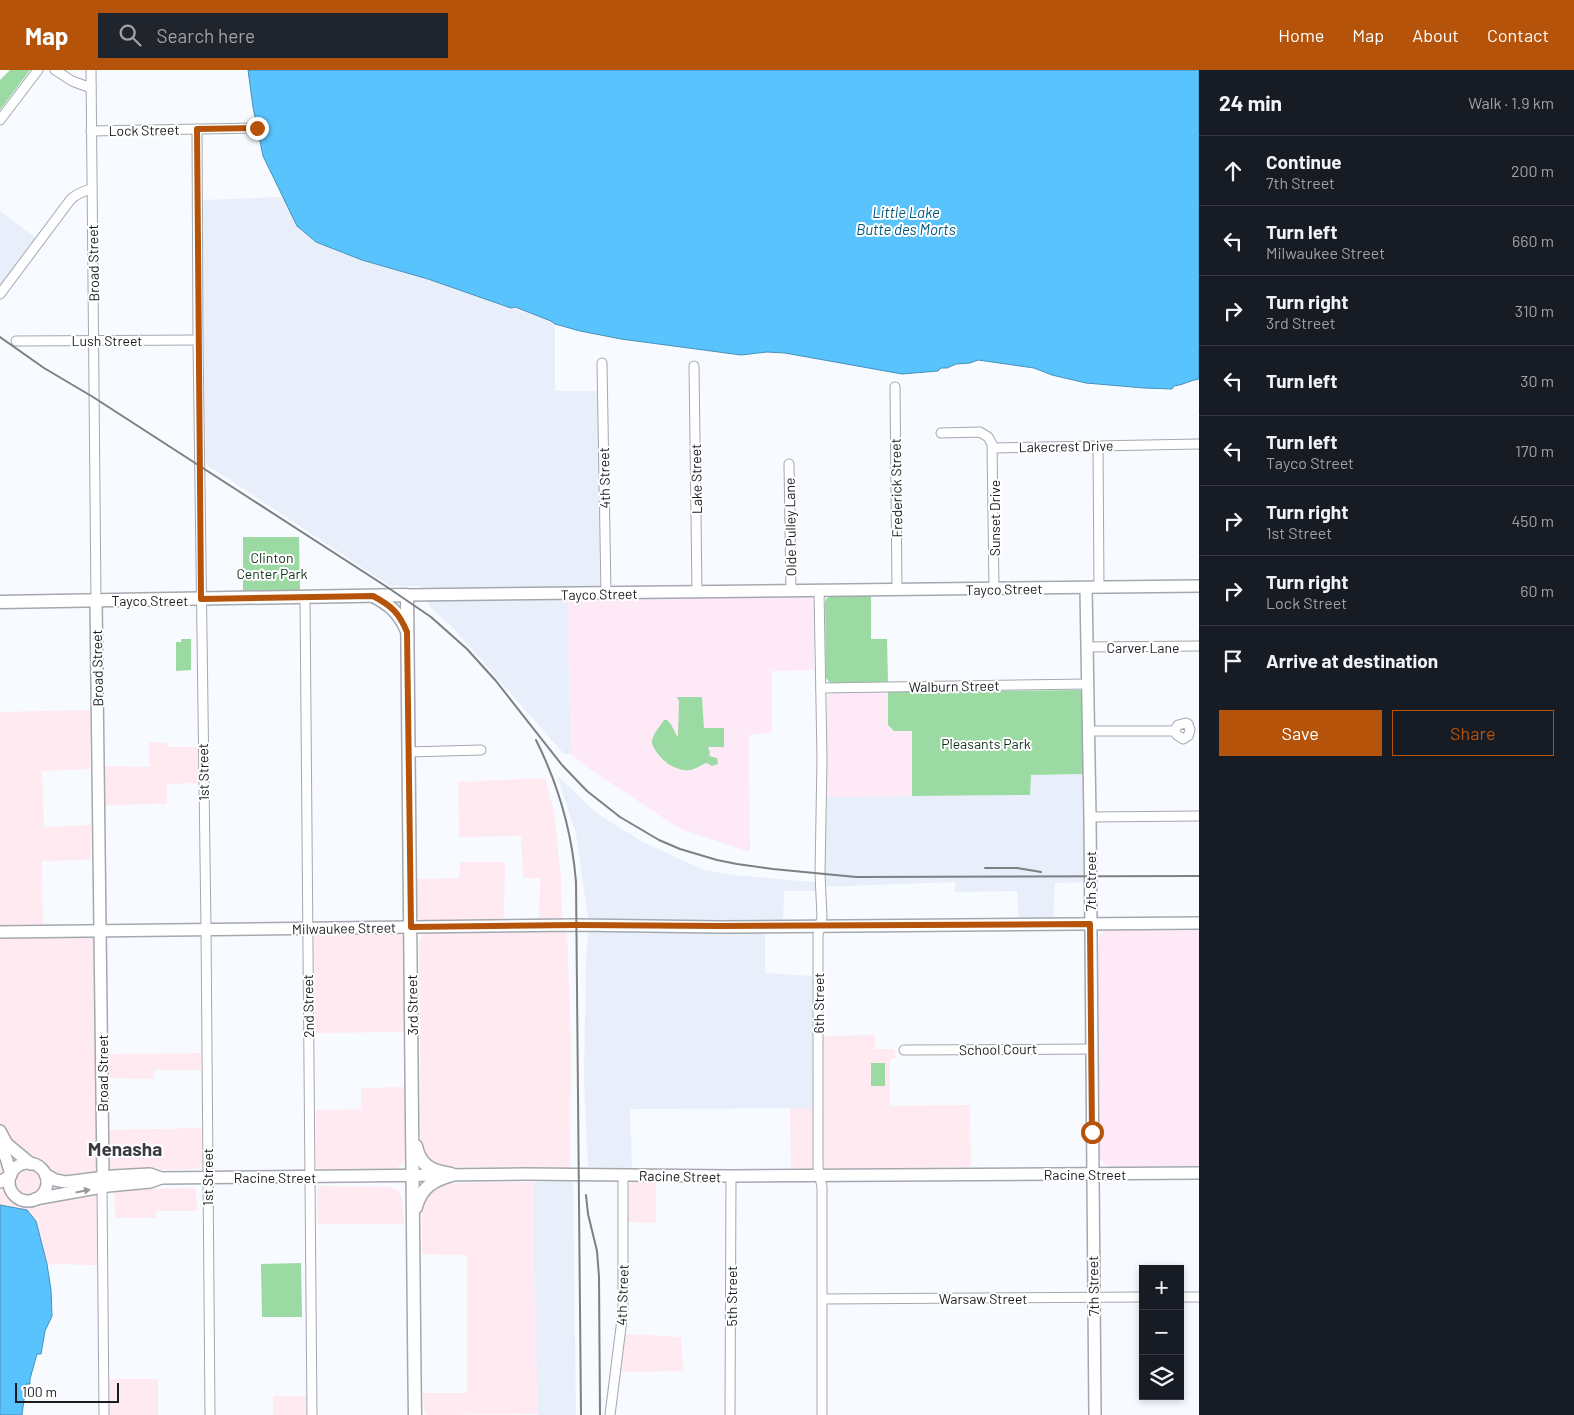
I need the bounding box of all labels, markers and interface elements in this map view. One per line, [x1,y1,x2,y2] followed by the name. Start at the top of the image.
[98,13,448,58] search box
[25,21,68,50] text: Map
[116,21,144,49] icon: search
[156,24,255,47] text: Search here
[1278,24,1324,46] text: Home
[1352,24,1384,46] text: Map
[1412,24,1459,46] text: About
[1487,24,1549,46] text: Contact
[1219,90,1282,115] text: 24 min
[1468,93,1554,112] text: Walk · 1.9 km
[246,117,269,140] route end
[108,121,180,139] street label: Lock Street
[1266,150,1342,173] text: Continue
[1219,157,1247,185] icon: ahead
[1511,161,1554,180] text: 200 m
[1266,173,1335,192] text: 7th Street
[856,203,956,238] water label: Little Lake Butte des Morts
[1266,220,1337,243] text: Turn left
[84,224,102,302] street label: Broad Street
[1219,227,1247,255] icon: left
[1512,231,1554,250] text: 660 m
[1266,243,1385,262] text: Milwaukee Street
[1266,290,1348,313] text: Turn right
[1219,297,1247,325] icon: right
[1515,301,1554,320] text: 310 m
[1266,313,1336,332] text: 3rd Street
[72,332,142,349] street label: Lush Street
[1219,367,1247,395] icon: left
[1266,369,1337,392] text: Turn left
[1520,371,1554,390] text: 30 m
[1266,430,1337,453] text: Turn left
[1018,437,1114,455] street label: Lakecrest Drive
[1219,437,1247,465] icon: left
[887,438,905,538] street label: Frederick Street
[1515,441,1554,460] text: 170 m
[687,444,705,514] street label: Lake Street
[595,447,613,509] street label: 4th Street
[1266,453,1354,472] text: Tayco Street
[781,478,799,576] street label: Olde Pulley Lane
[986,480,1003,556] street label: Sunset Drive
[1266,500,1348,523] text: Turn right
[1219,507,1247,535] icon: right
[1511,511,1554,530] text: 450 m
[1266,523,1332,542] text: 1st Street
[236,549,308,582] park label: Clinton Center Park
[1266,570,1348,593] text: Turn right
[1219,577,1247,605] icon: right
[965,580,1043,598] street label: Tayco Street
[1520,581,1554,600] text: 60 m
[560,585,638,603] street label: Tayco Street
[112,592,188,609] street label: Tayco Street
[1266,593,1347,612] text: Lock Street
[88,629,106,707] street label: Broad Street
[1107,639,1179,656] street label: Carver Lane
[1219,647,1247,675] icon: arrive
[1266,649,1438,672] text: Arrive at destination
[908,677,1000,695] street label: Walburn Street
[1219,710,1382,756] button: Save
[1392,710,1554,756] button: Share
[941,735,1031,752] park label: Pleasants Park
[194,743,212,801] street label: 1st Street
[1082,851,1099,911] street label: 7th Street
[292,919,396,937] street label: Milwaukee Street
[810,973,827,1033] street label: 6th Street
[299,974,317,1038] street label: 2nd Street
[403,974,421,1036] street label: 3rd Street
[94,1034,111,1112] street label: Broad Street
[959,1040,1037,1058] street label: School Court
[1081,1121,1104,1144] route start
[88,1137,162,1160] district label: Menasha
[199,1148,216,1206] street label: 1st Street
[1044,1166,1126,1183] street label: Racine Street
[639,1167,721,1185] street label: Racine Street
[234,1169,316,1186] street label: Racine Street
[76,1186,92,1194] one-way arrow
[1084,1256,1102,1316] street label: 7th Street
[612,1264,632,1326] street label: 4th Street
[1139,1265,1184,1400] map controls
[1139,1265,1184,1310] button: +
[723,1266,740,1326] street label: 5th Street
[939,1290,1027,1307] street label: Warsaw Street
[1139,1310,1184,1355] button: −
[1139,1355,1184,1400] button: layers
[15,1380,119,1403] scale bar
[22,1383,57,1400] text: 100 m

